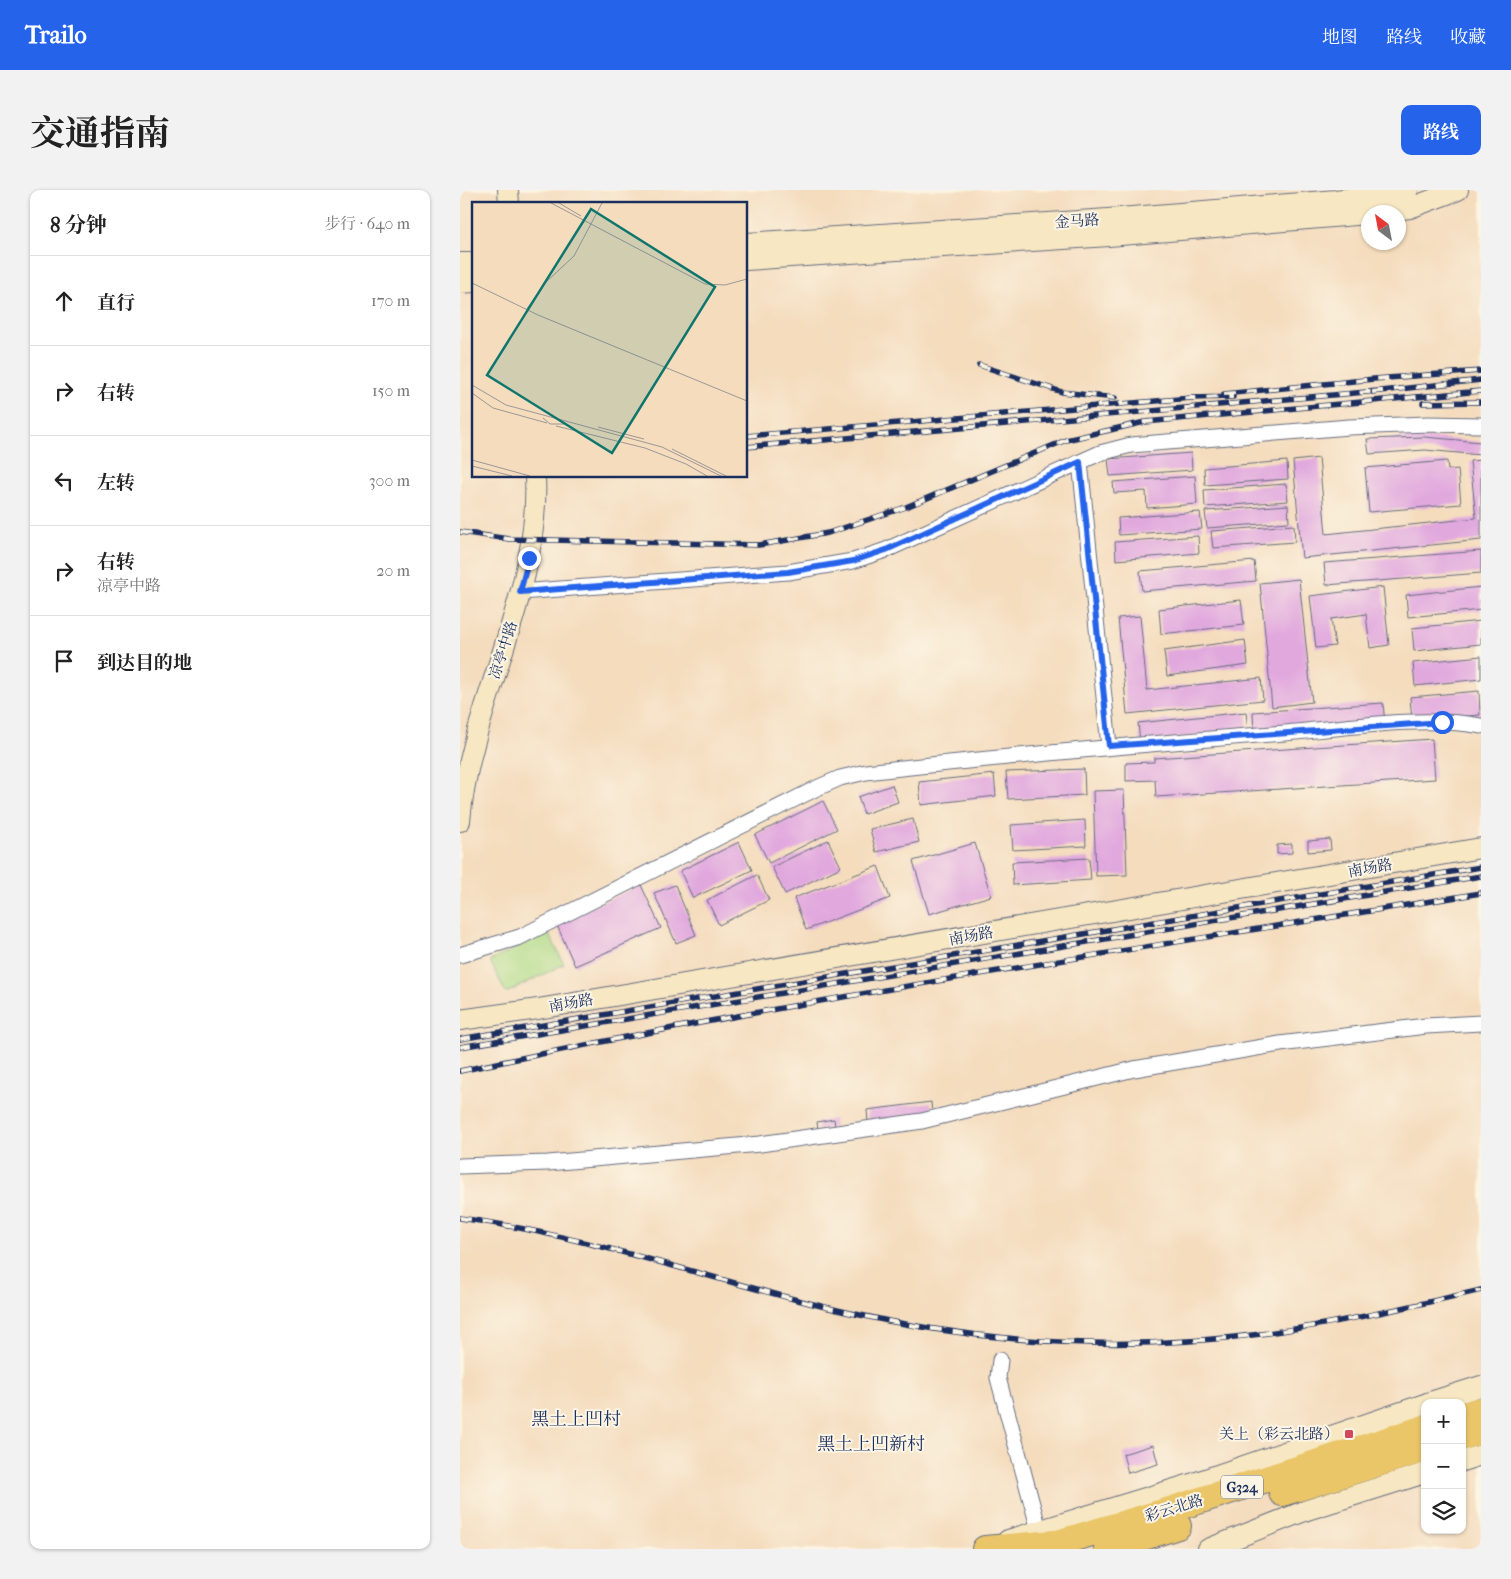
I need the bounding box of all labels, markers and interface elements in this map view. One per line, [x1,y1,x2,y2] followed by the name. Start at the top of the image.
[25,21,87,49] text: Trailo
[1322,27,1358,48] text: 地图
[1386,27,1422,48] text: 路线
[1450,27,1486,48] text: 收藏
[1401,105,1481,155] button: 路线
[30,113,170,154] text: 交通指南
[472,202,748,478] inset map
[1361,205,1406,250] north arrow
[1054,210,1100,232] street label: 金马路
[50,213,107,237] text: 8 分钟
[324,214,410,233] text: 步行 · 640 m
[50,287,78,315] icon: ahead
[371,291,410,310] text: 170 m
[97,292,135,314] text: 直行
[50,377,78,405] icon: right
[372,381,410,400] text: 150 m
[97,382,135,404] text: 右转
[50,467,78,495] icon: left
[369,471,410,490] text: 300 m
[97,472,135,494] text: 左转
[518,547,541,570] route end
[97,551,135,573] text: 右转
[50,557,78,585] icon: right
[376,561,410,580] text: 20 m
[97,576,161,595] text: 凉亭中路
[485,619,521,681] street label: 凉亭中路
[50,647,78,675] icon: arrive
[97,652,192,674] text: 到达目的地
[1431,711,1454,734] route start
[1346,855,1394,881] street label: 南场路
[947,923,995,949] street label: 南场路
[547,990,595,1016] street label: 南场路
[1421,1399,1466,1534] map controls
[1421,1399,1466,1444] button: +
[531,1409,621,1430] district label: 黑土上凹村
[1219,1425,1339,1443] place label: 关上（彩云北路）
[1343,1428,1355,1440] marker: 关上（彩云北路）
[817,1434,925,1455] district label: 黑土上凹新村
[1421,1444,1466,1489] button: −
[1221,1475,1263,1498] road number: G324
[1421,1489,1466,1534] button: layers
[1143,1491,1205,1525] street label: 彩云北路

